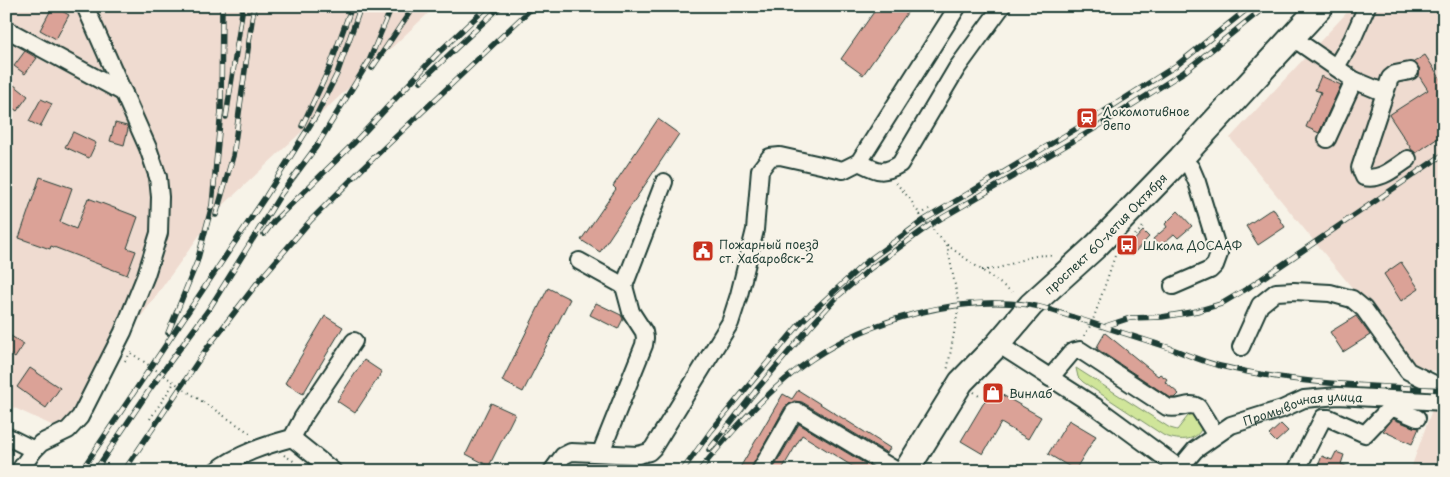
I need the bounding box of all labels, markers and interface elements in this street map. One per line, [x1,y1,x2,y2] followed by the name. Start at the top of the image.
[1103,102,1190,134] place label: Локомотивное депо
[1075,106,1099,130] station icon: Локомотивное депо
[1040,169,1171,298] street label: проспект 60-летия Октября
[1115,233,1139,257] bus stop icon: Школа ДОСААФ
[719,235,819,267] place label: Пожарный поезд ст. Хабаровск-2
[1143,236,1242,254] place label: Школа ДОСААФ
[691,239,715,263] public building icon: Пожарный поезд ст. Хабаровск-2
[981,381,1005,405] shop icon: Винлаб
[1009,384,1052,402] place label: Винлаб
[1241,387,1364,430] street label: Промывочная улица

